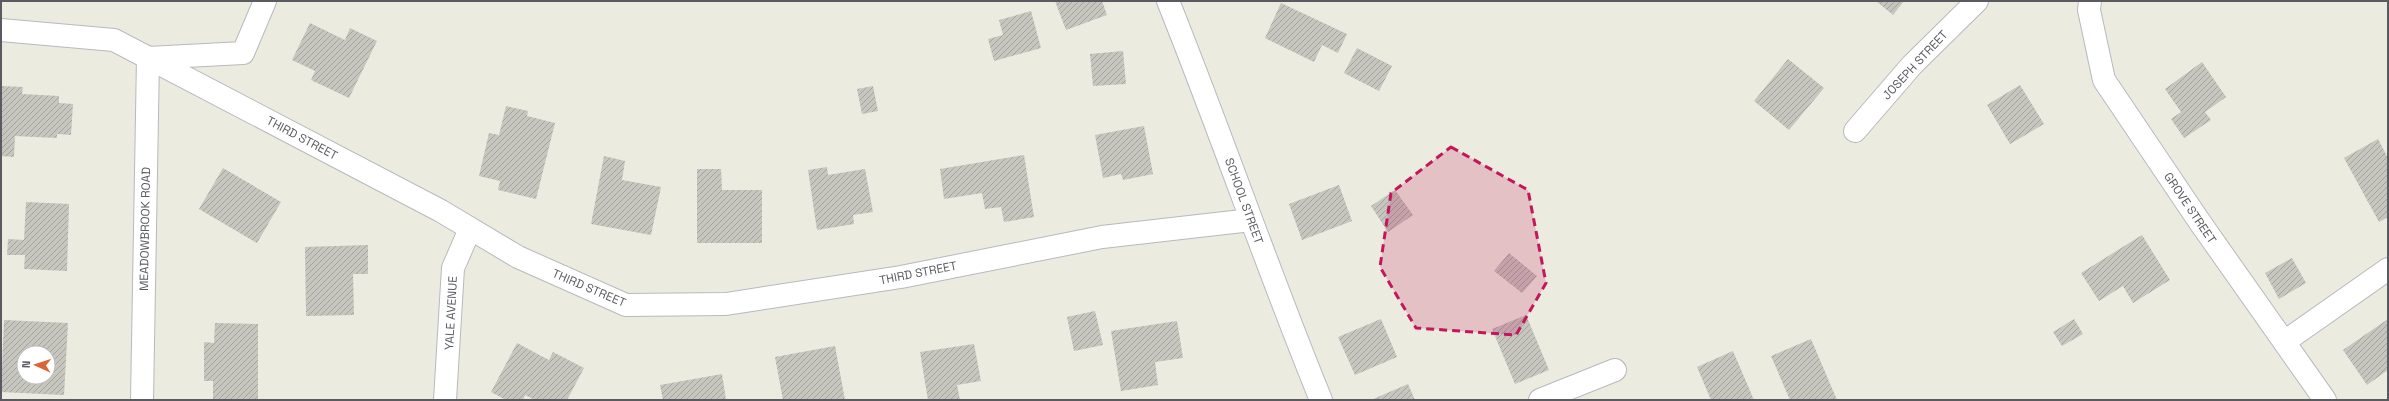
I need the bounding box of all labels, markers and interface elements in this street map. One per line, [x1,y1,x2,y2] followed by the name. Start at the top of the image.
[1879,27,1951,103] street label: JOSEPH STREET
[264,112,340,164] street label: THIRD STREET
[1221,156,1267,246] street label: SCHOOL STREET
[136,167,154,291] street label: MEADOWBROOK ROAD
[2160,169,2220,247] street label: GROVE STREET
[878,258,958,288] street label: THIRD STREET
[550,265,628,311] street label: THIRD STREET
[441,275,461,350] street label: YALE AVENUE
[16,345,56,385] north arrow
[19,360,33,369] text: N

